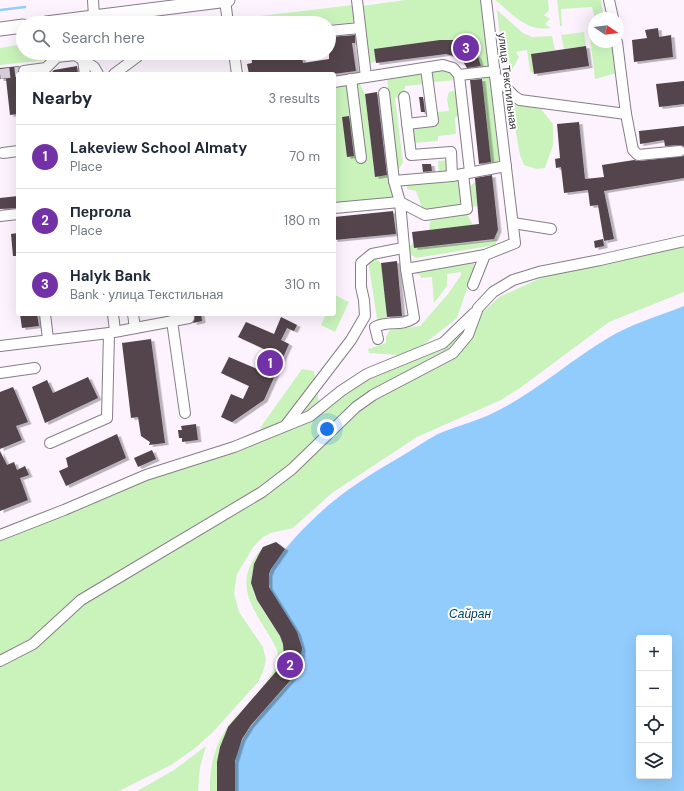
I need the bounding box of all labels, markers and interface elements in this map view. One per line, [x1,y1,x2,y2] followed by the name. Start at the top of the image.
[588,12,624,48] north arrow
[16,16,336,60] search box
[30,27,52,49] icon: search
[62,28,145,48] text: Search here
[495,32,521,130] street label: улица Текстильная
[453,33,479,63] pin: 3
[32,87,92,109] text: Nearby
[268,90,320,107] text: 3 results
[70,138,247,158] text: Lakeview School Almaty
[43,148,47,165] text: 1
[289,148,320,165] text: 70 m
[70,158,102,175] text: Place
[70,202,131,222] text: Пергола
[41,212,49,229] text: 2
[284,212,320,229] text: 180 m
[70,222,102,239] text: Place
[70,266,151,286] text: Halyk Bank
[41,276,49,293] text: 3
[285,276,320,293] text: 310 m
[70,286,223,303] text: Bank · улица Текстильная
[257,348,283,378] pin: 1
[317,419,337,439] your location
[449,606,491,622] water label: Сайран
[636,635,672,779] map controls
[636,635,672,671] button: +
[277,650,303,680] pin: 2
[636,671,672,707] button: −
[636,707,672,743] button: locate
[636,743,672,779] button: layers

